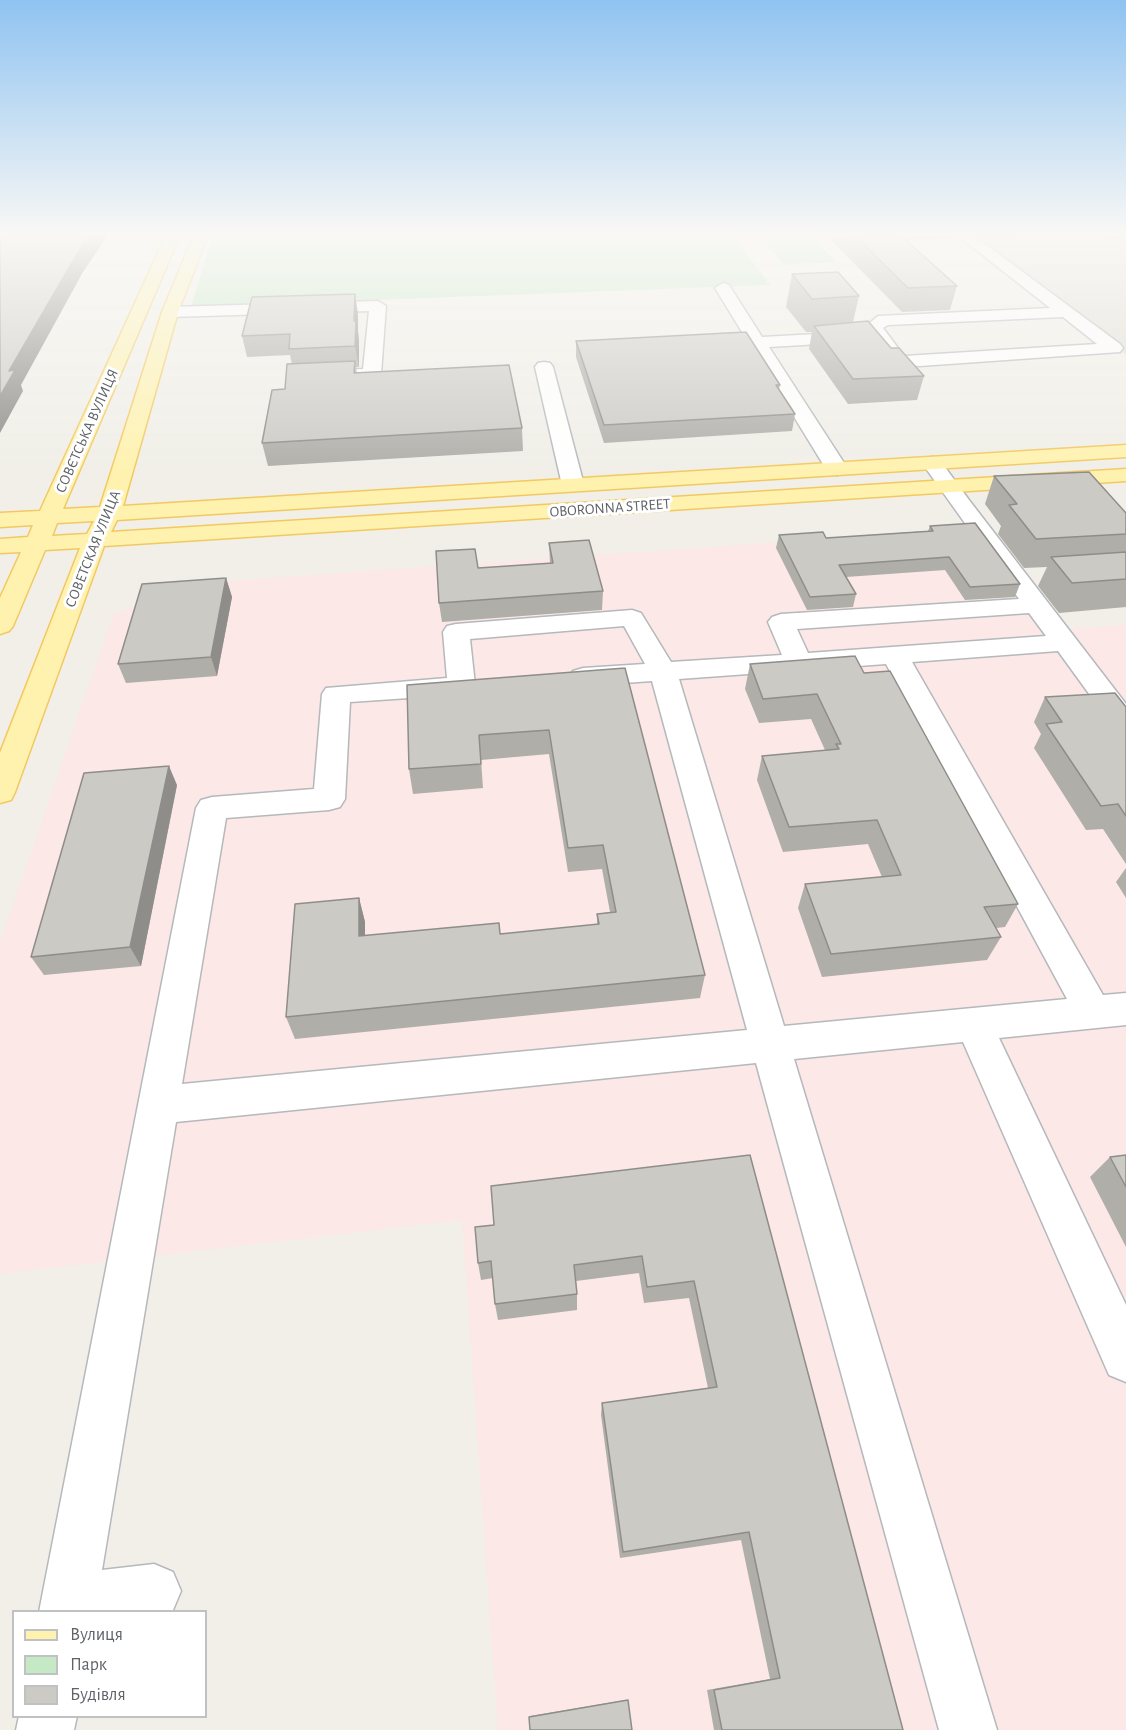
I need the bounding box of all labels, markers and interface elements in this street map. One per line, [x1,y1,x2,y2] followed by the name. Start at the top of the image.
[52,366,122,496] street label: СОВЄТСЬКА ВУЛИЦЯ
[61,488,125,610] street label: СОВЕТСКАЯ УЛИЦА
[549,495,671,521] street label: OBORONNA STREET
[12,1610,207,1718] legend
[70,1626,123,1644] text: Вулиця
[70,1656,107,1674] text: Парк
[70,1686,126,1704] text: Будівля

